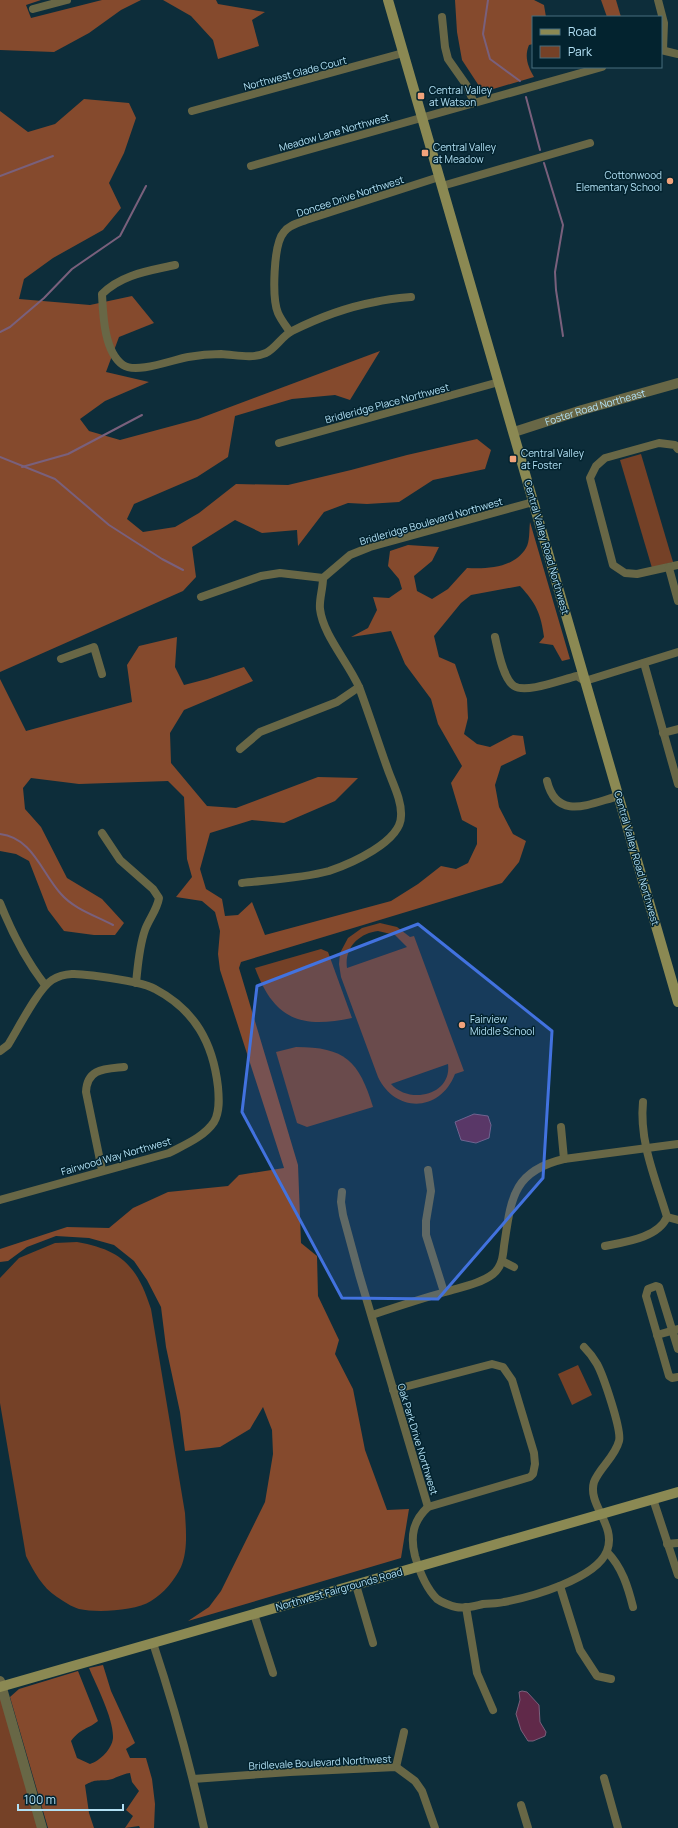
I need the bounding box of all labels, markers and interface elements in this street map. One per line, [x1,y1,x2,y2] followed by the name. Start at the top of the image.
[532,16,662,68] legend
[568,23,596,40] text: Road
[568,43,593,60] text: Park
[242,52,348,94] street label: Northwest Glade Court
[429,83,493,109] place label: Central Valley at Watson
[416,91,426,101] marker: Central Valley at Watson
[277,110,391,154] street label: Meadow Lane Northwest
[433,140,497,166] place label: Central Valley at Meadow
[420,148,430,158] marker: Central Valley at Meadow
[576,168,662,194] place label: Cottonwood Elementary School
[295,172,405,220] street label: Doncee Drive Northwest
[665,176,675,186] marker: Cottonwood Elementary School
[323,380,451,426] street label: Bridleridge Place Northwest
[543,386,647,429] street label: Foster Road Northeast
[521,446,585,472] place label: Central Valley at Foster
[508,454,518,464] marker: Central Valley at Foster
[521,478,573,616] street label: Central Valley Road Northwest
[358,494,504,548] street label: Bridleridge Boulevard Northwest
[611,789,663,927] street label: Central Valley Road Northwest
[470,1012,535,1038] place label: Fairview Middle School
[457,1020,467,1030] marker: Fairview Middle School
[59,1134,173,1178] street label: Fairwood Way Northwest
[394,1382,442,1496] street label: Oak Park Drive Northwest
[274,1564,404,1614] street label: Northwest Fairgrounds Road
[248,1751,392,1773] street label: Bridlevale Boulevard Northwest
[18,1786,123,1812] scale bar
[24,1791,56,1808] text: 100 m

